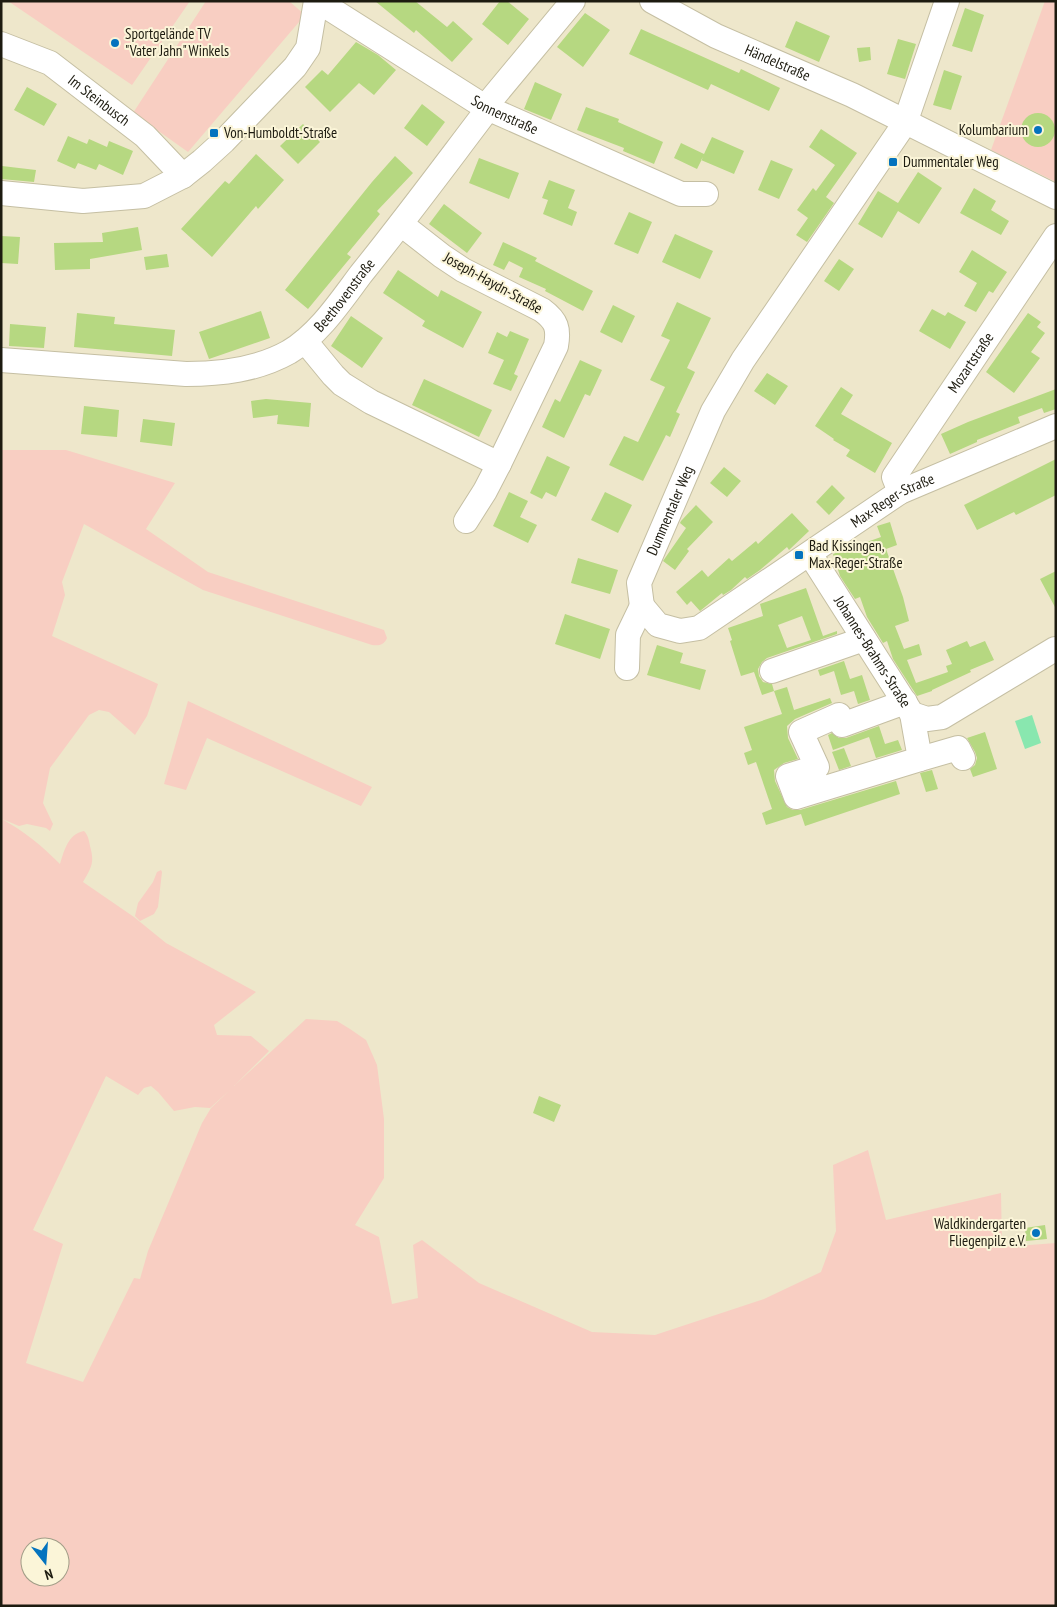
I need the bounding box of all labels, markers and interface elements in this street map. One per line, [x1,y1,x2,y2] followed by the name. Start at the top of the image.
[125,24,229,60] place label: Sportgelände TV "Vater Jahn" Winkels
[109,37,121,49] marker: Sportgelände TV "Vater Jahn" Winkels
[742,40,813,85] street label: Händelstraße
[64,70,134,130] street label: Im Steinbusch
[468,91,541,138] street label: Sonnenstraße
[959,120,1028,139] place label: Kolumbarium
[223,123,337,142] place label: Von-Humboldt-Straße
[1032,124,1044,136] marker: Kolumbarium
[208,127,220,139] marker: Von-Humboldt-Straße
[903,152,999,171] place label: Dummentaler Weg
[887,156,899,168] marker: Dummentaler Weg
[440,247,546,318] street label: Joseph-Haydn-Straße
[310,254,379,336] street label: Beethovenstraße
[943,328,998,396] street label: Mozartstraße
[642,463,697,558] street label: Dummentaler Weg
[847,469,937,532] street label: Max-Reger-Straße
[809,536,903,572] place label: Bad Kissingen, Max-Reger-Straße
[793,549,805,561] marker: Bad Kissingen, Max-Reger-Straße
[830,591,915,711] street label: Johannes-Brahms-Straße
[934,1214,1026,1250] place label: Waldkindergarten Fliegenpilz e.V.
[1030,1227,1042,1239] marker: Waldkindergarten Fliegenpilz e.V.
[20,1537,70,1587] north arrow
[43,1565,55,1584] text: N

